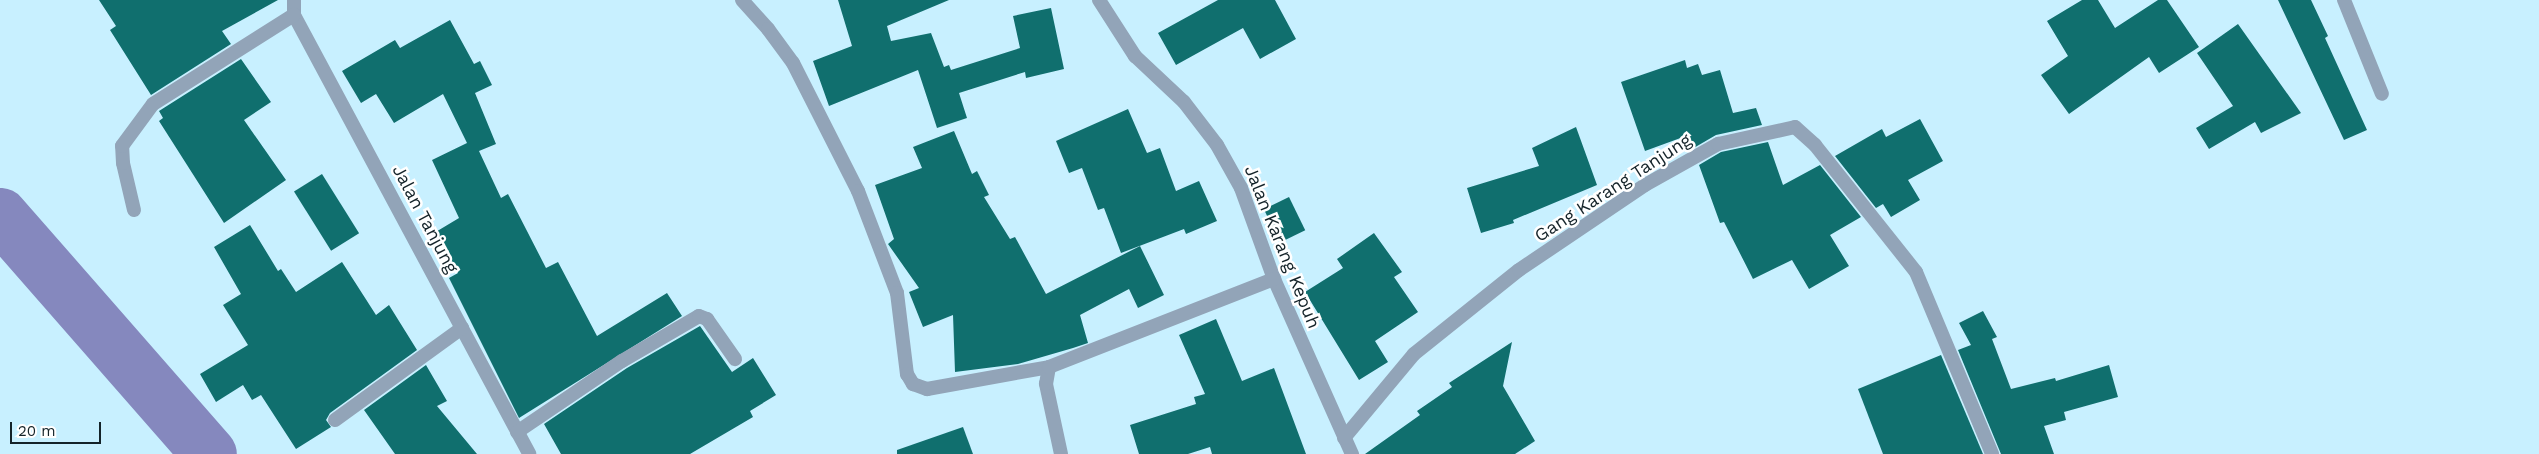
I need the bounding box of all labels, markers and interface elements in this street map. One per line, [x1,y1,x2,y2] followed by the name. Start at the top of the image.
[1530,129,1696,247] street label: Gang Karang Tanjung
[387,161,463,277] street label: Jalan Tanjung
[1239,162,1325,332] street label: Jalan Karang Kepuh
[12,412,104,444] scale bar
[18,422,56,440] text: 20 m

